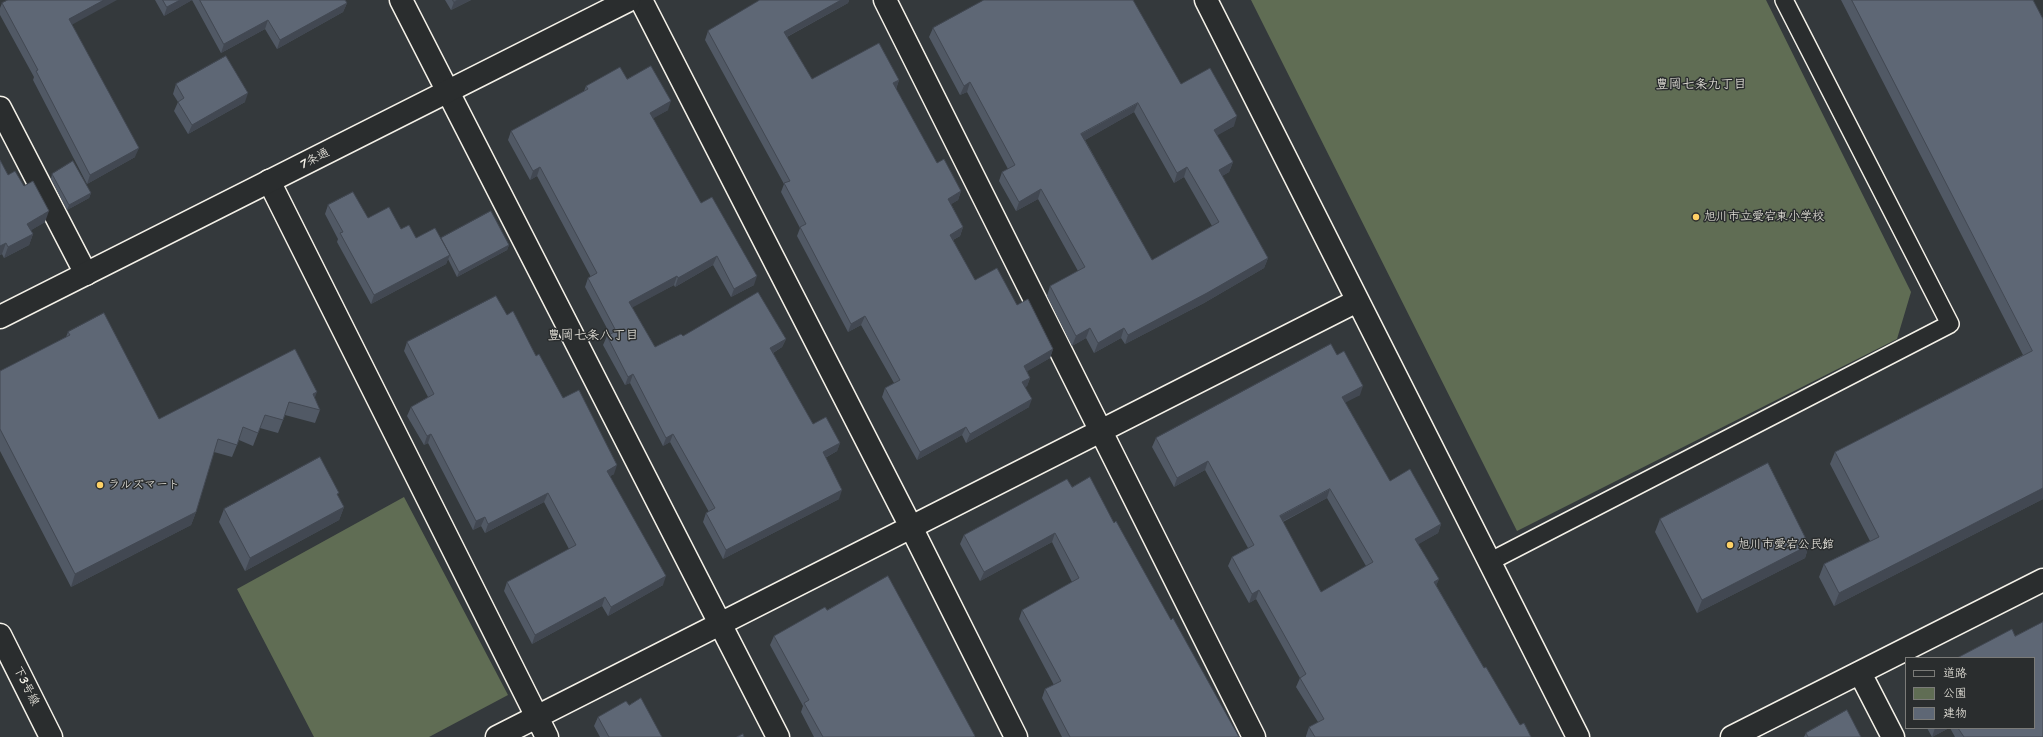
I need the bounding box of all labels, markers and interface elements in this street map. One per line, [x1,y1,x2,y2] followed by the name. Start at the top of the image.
[1656,77,1746,93] district label: 豊岡七条九丁目
[298,146,332,172] street label: 7条通
[1704,210,1824,224] place label: 旭川市立愛宕東小学校
[1691,212,1701,222] marker: 旭川市立愛宕東小学校
[548,328,638,344] district label: 豊岡七条八丁目
[108,478,180,492] place label: ラルズマート
[95,480,105,490] marker: ラルズマート
[1738,538,1834,552] place label: 旭川市愛宕公民館
[1725,540,1735,550] marker: 旭川市愛宕公民館
[1905,657,2035,729] legend
[1943,662,1967,684] text: 道路
[10,664,42,708] street label: 下3号線
[1943,682,1967,704] text: 公園
[1943,702,1967,724] text: 建物

